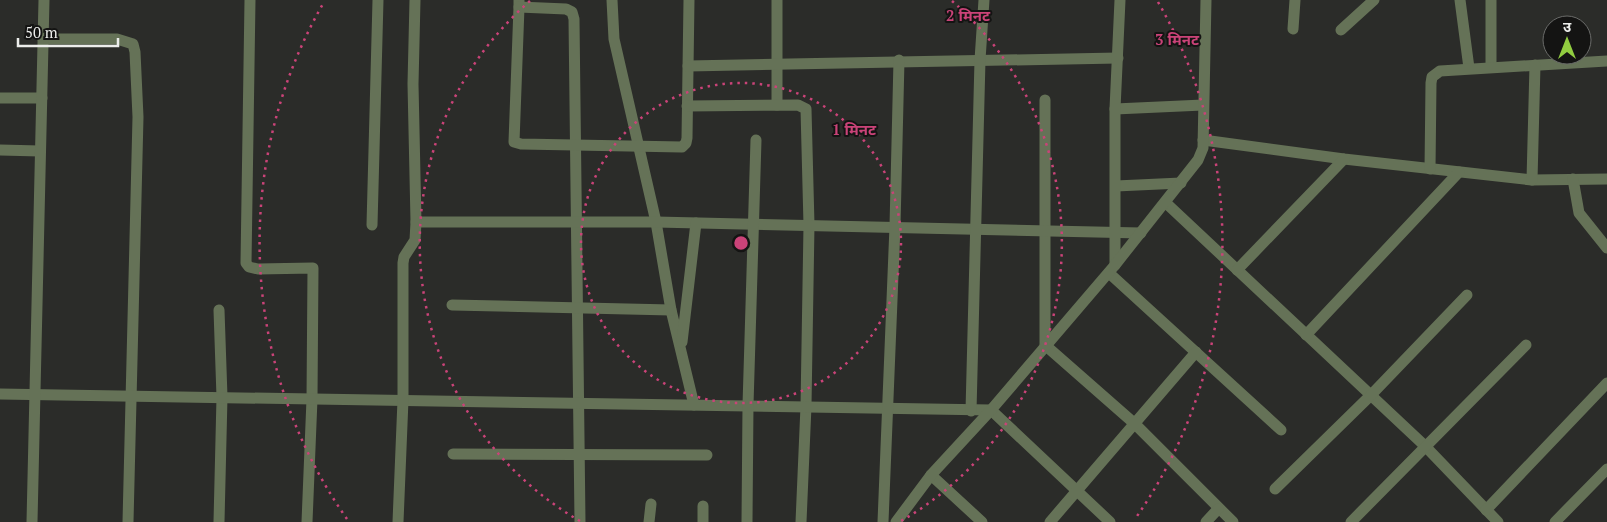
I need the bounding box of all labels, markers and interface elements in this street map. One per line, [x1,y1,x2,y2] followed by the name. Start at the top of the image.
[946,5,991,25] text: 2 मिनट
[18,15,118,47] scale bar
[1542,15,1592,65] north arrow
[1563,17,1572,36] text: उ
[25,22,58,42] text: 50 m
[1155,29,1200,49] text: 3 मिनट
[832,119,877,139] text: 1 मिनट
[732,234,750,252] centre of rings

